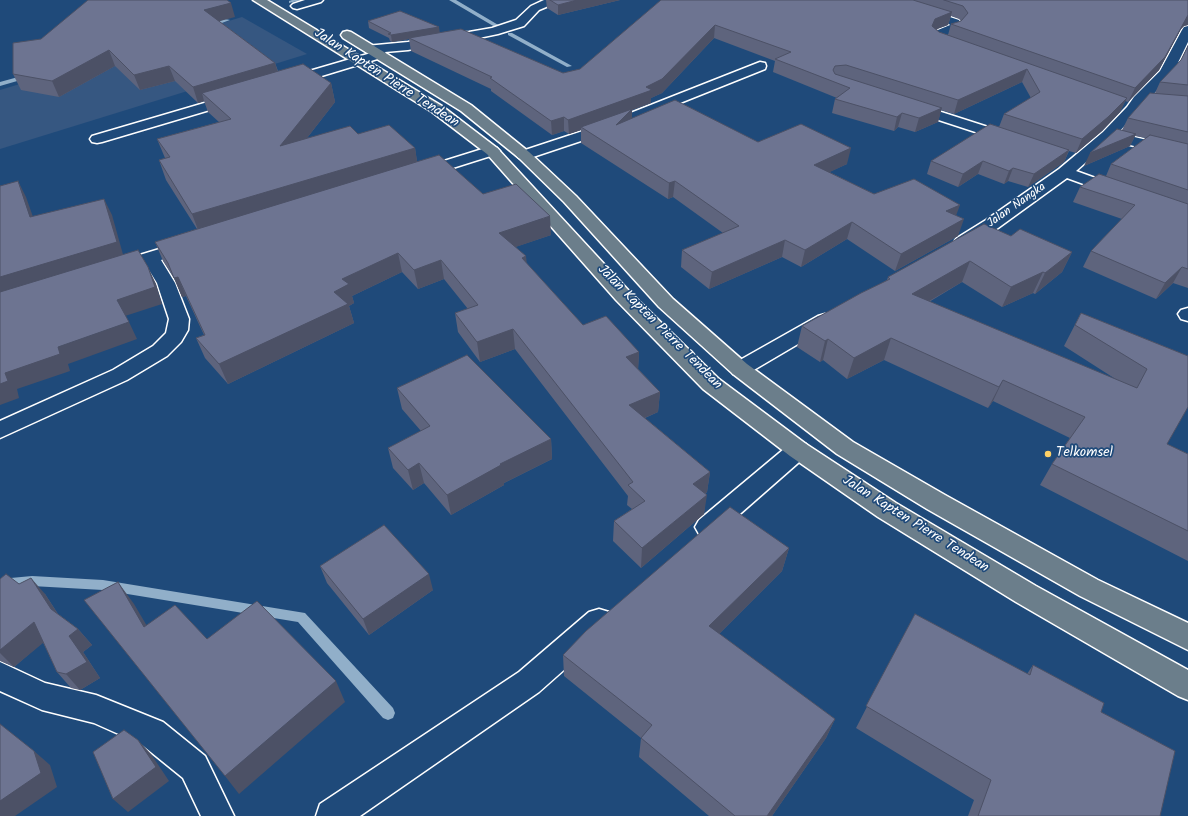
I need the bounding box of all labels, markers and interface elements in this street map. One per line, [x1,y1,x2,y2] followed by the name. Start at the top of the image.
[310,26,462,132] street label: Jalan Kapten Pierre Tendean
[985,181,1049,231] street label: Jalan Nangka
[593,262,725,394] street label: Jalan Kapten Pierre Tendean
[1056,446,1113,462] place label: Telkomsel
[1043,449,1053,459] marker: Telkomsel
[839,473,991,577] street label: Jalan Kapten Pierre Tendean

